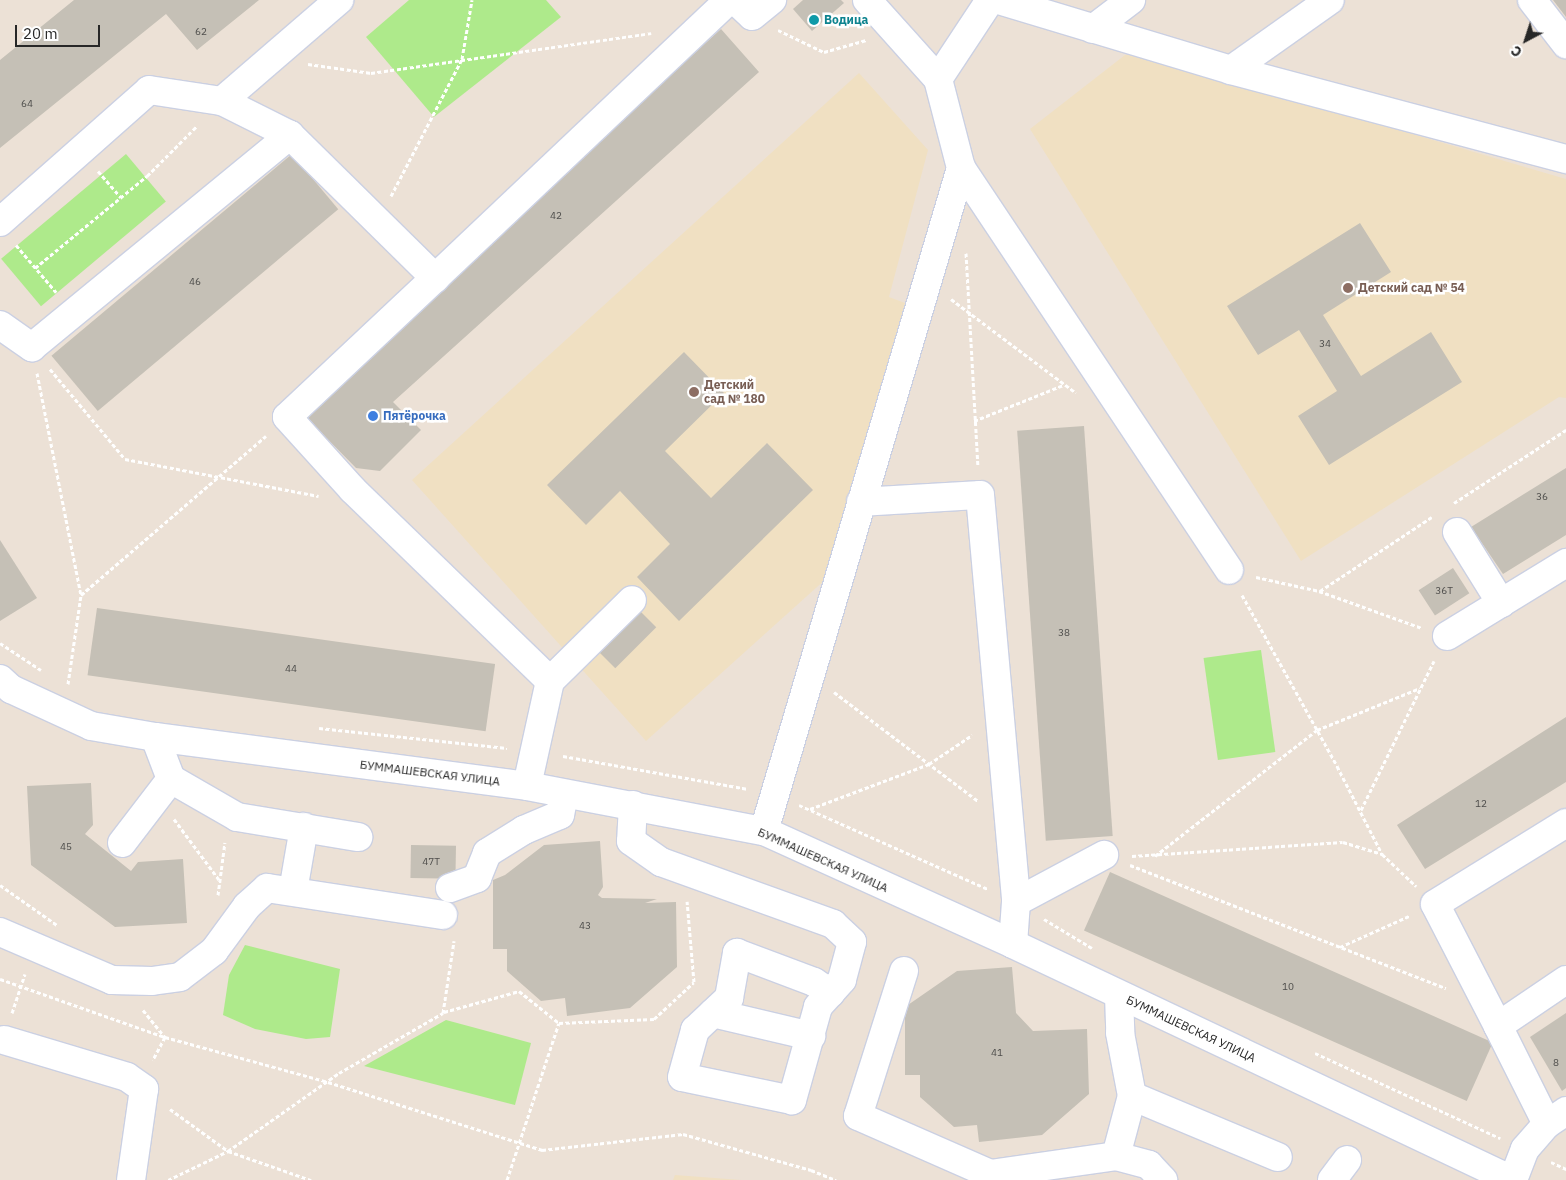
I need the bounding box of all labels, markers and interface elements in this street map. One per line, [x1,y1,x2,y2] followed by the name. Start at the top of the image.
[824,13,868,27] place label: Водица
[808,14,820,26] marker: Водица
[18,15,102,47] scale bar
[1501,15,1551,65] north arrow
[23,24,58,43] text: 20 m
[195,26,207,38] house number: 62
[1507,42,1526,61] text: С
[21,98,33,110] house number: 64
[550,210,562,222] house number: 42
[189,276,201,288] house number: 46
[1358,281,1465,295] place label: Детский сад № 54
[1342,282,1354,294] marker: Детский сад № 54
[1319,338,1331,350] house number: 34
[704,378,765,406] place label: Детский сад № 180
[688,386,700,398] marker: Детский сад № 180
[383,409,446,423] place label: Пятёрочка
[367,410,379,422] marker: Пятёрочка
[1536,491,1548,503] house number: 36
[1435,585,1453,597] house number: 36Т
[1058,627,1070,639] house number: 38
[285,663,297,675] house number: 44
[359,757,501,789] street label: БУММАШЕВСКАЯ УЛИЦА
[1475,798,1487,810] house number: 12
[756,825,890,895] street label: БУММАШЕВСКАЯ УЛИЦА
[60,841,72,853] house number: 45
[422,856,440,868] house number: 47Т
[579,920,591,932] house number: 43
[1282,981,1294,993] house number: 10
[1124,993,1258,1065] street label: БУММАШЕВСКАЯ УЛИЦА
[991,1047,1003,1059] house number: 41
[1553,1057,1559,1069] house number: 8

